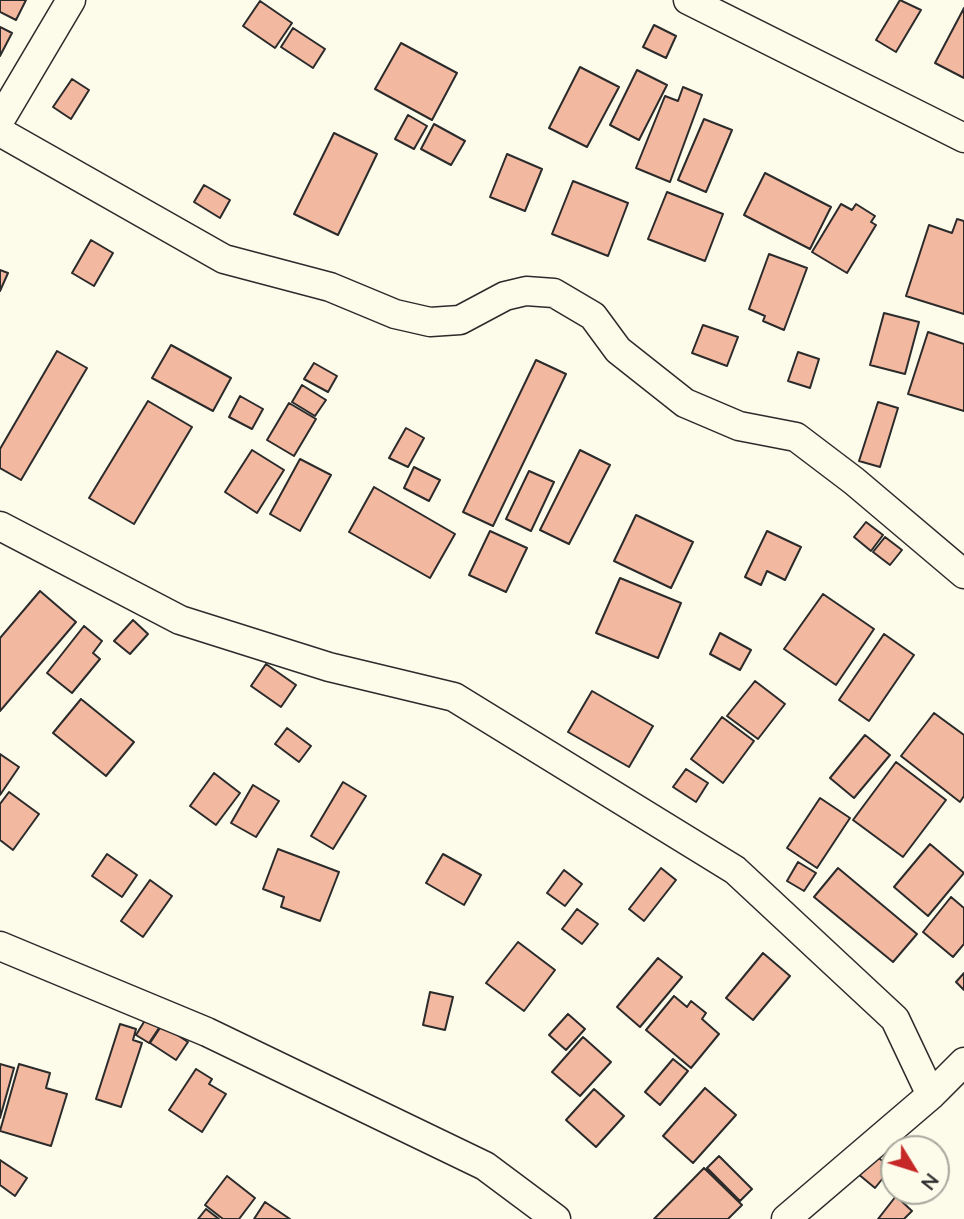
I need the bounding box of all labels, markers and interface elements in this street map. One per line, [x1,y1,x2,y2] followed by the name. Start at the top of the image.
[880,1135,950,1205] north arrow
[917,1169,944,1195] text: N

